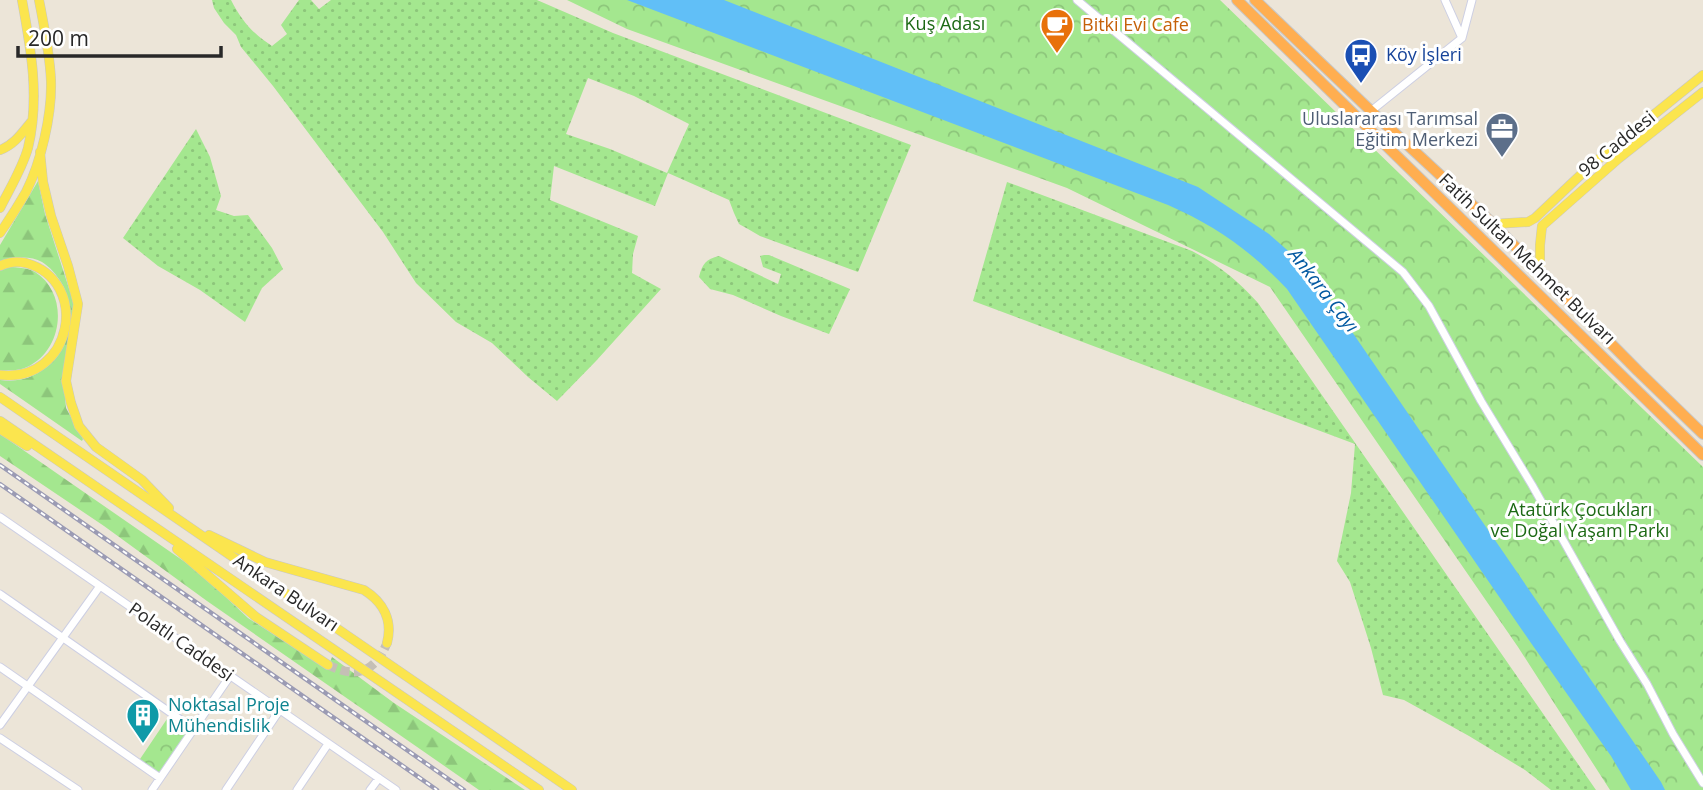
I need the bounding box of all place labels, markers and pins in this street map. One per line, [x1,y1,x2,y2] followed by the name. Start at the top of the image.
[1038,6,1076,55] cafe icon: Bitki Evi Cafe
[1082,12,1189,36] place label: Bitki Evi Cafe
[1342,36,1380,85] bus stop icon: Köy İşleri
[1386,42,1462,66] place label: Köy İşleri
[1302,106,1478,151] place label: Uluslararası Tarımsal Eğitim Merkezi
[1483,110,1521,159] office icon: Uluslararası Tarımsal Eğitim Merkezi
[168,692,290,737] place label: Noktasal Proje Mühendislik
[124,696,162,745] building icon: Noktasal Proje Mühendislik

